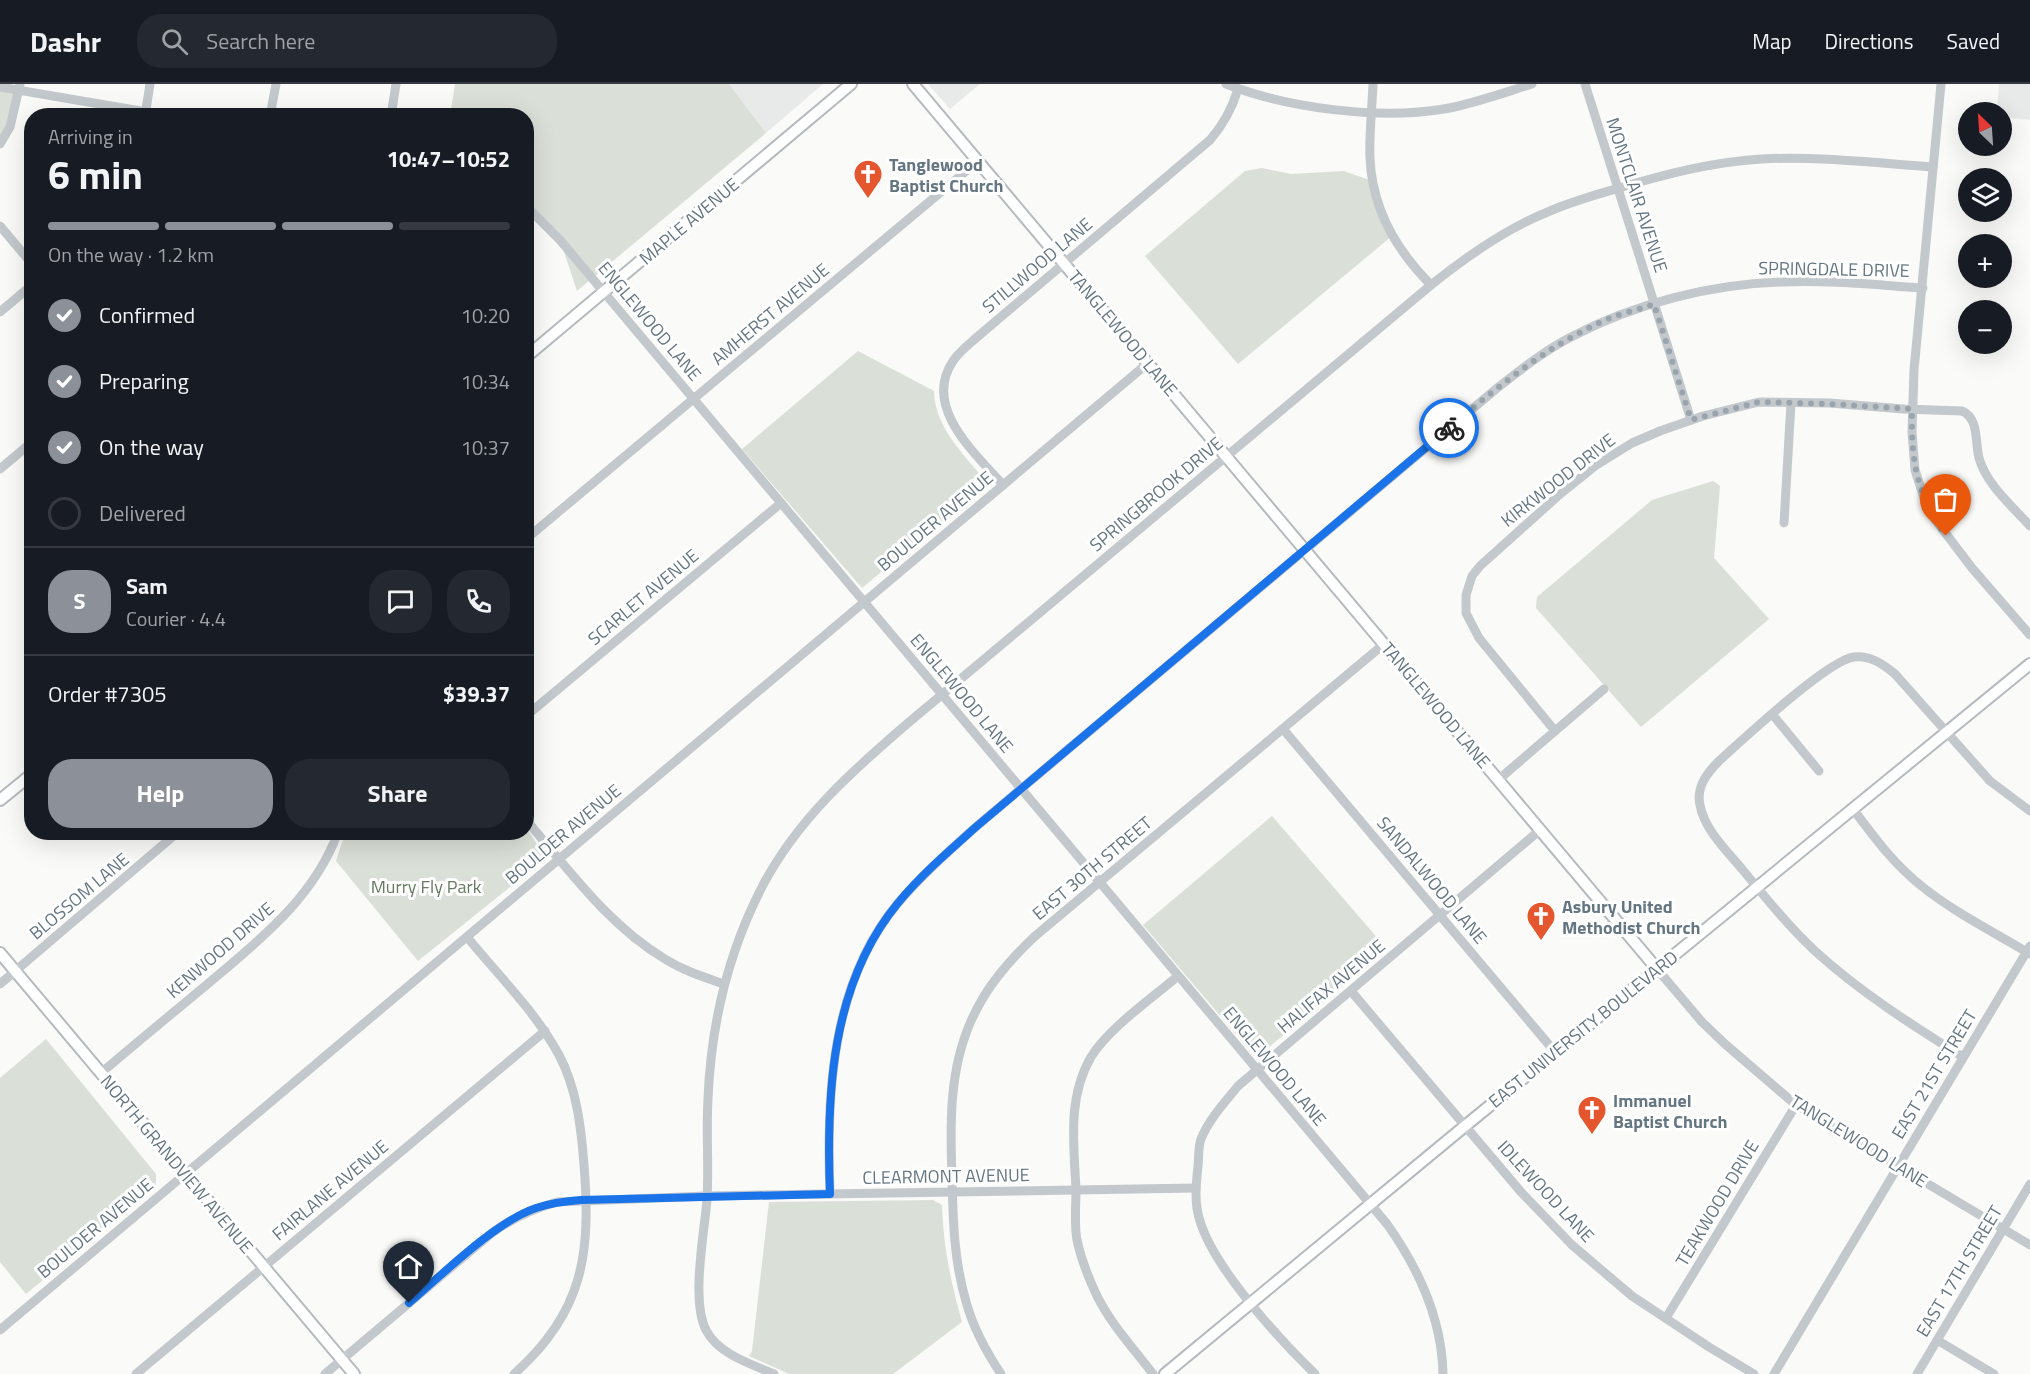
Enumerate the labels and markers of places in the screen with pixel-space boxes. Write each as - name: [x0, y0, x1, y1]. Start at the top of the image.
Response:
- place label: Tanglewood Baptist Church: [889, 151, 1004, 199]
- church icon: Tanglewood Baptist Church: [852, 158, 884, 200]
- pin: [1920, 474, 1971, 536]
- place label: Asbury United Methodist Church: [1562, 893, 1701, 941]
- church icon: Asbury United Methodist Church: [1525, 900, 1557, 942]
- place label: Immanuel Baptist Church: [1613, 1087, 1728, 1135]
- church icon: Immanuel Baptist Church: [1576, 1094, 1608, 1136]
- pin: [383, 1241, 434, 1303]

